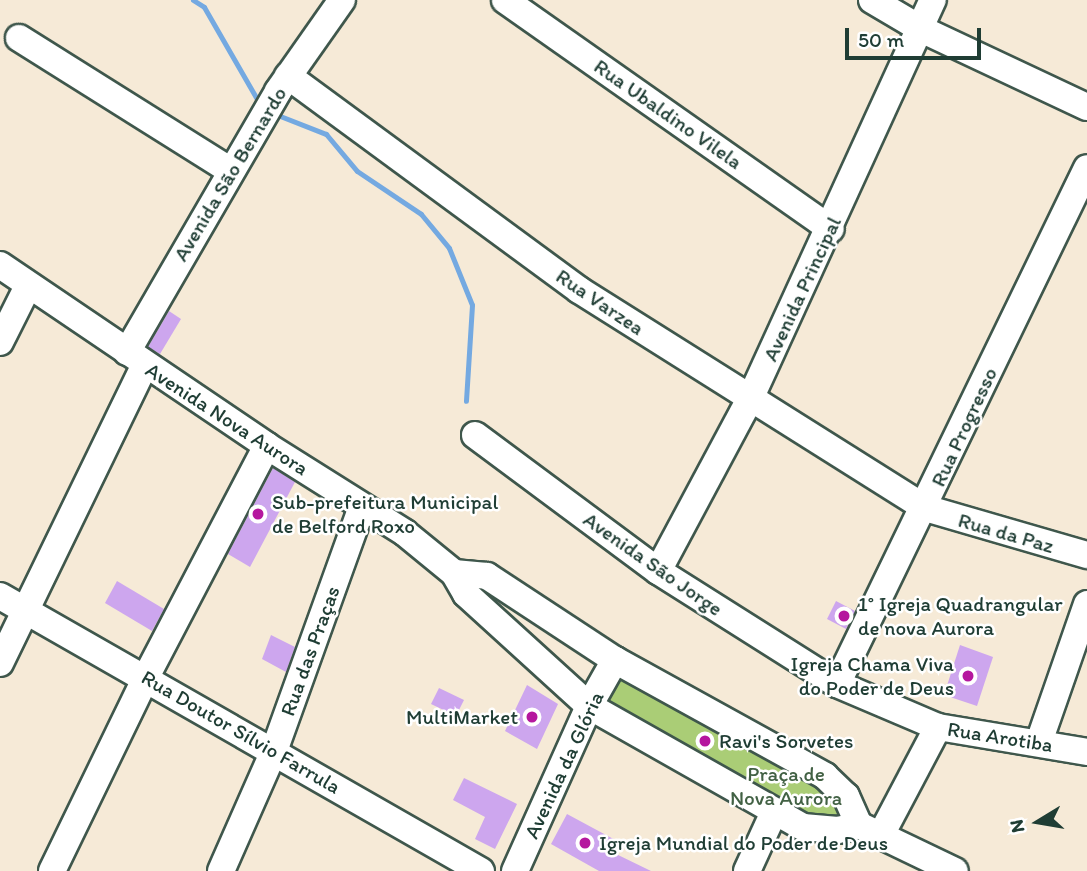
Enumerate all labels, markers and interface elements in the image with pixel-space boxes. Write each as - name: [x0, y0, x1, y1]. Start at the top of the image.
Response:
- scale bar: [849, 14, 986, 58]
- text: 50 m: [858, 27, 904, 52]
- street label: Rua Ubaldino Vilela: [589, 53, 747, 175]
- street label: Avenida São Bernardo: [168, 82, 292, 266]
- street label: Avenida Principal: [757, 213, 847, 365]
- street label: Rua Varzea: [551, 263, 649, 341]
- street label: Avenida Nova Aurora: [141, 357, 313, 481]
- street label: Rua Progresso: [925, 363, 1003, 491]
- place label: Sub-prefeitura Municipal de Belford Roxo: [272, 489, 498, 539]
- marker: Sub-prefeitura Municipal de Belford Roxo: [250, 506, 266, 522]
- street label: Avenida São Jorge: [578, 507, 728, 621]
- street label: Rua da Paz: [955, 507, 1057, 559]
- street label: Rua das Praças: [275, 582, 345, 720]
- place label: 1° Igreja Quadrangular de nova Aurora: [858, 591, 1062, 641]
- marker: 1° Igreja Quadrangular de nova Aurora: [836, 608, 852, 624]
- place label: Igreja Chama Viva do Poder de Deus: [792, 651, 954, 701]
- street label: Rua Doutor Sílvio Farrula: [137, 665, 345, 799]
- marker: Igreja Chama Viva do Poder de Deus: [960, 668, 976, 684]
- street label: Avenida da Glória: [519, 688, 609, 842]
- place label: MultiMarket: [406, 704, 518, 730]
- marker: MultiMarket: [524, 709, 540, 725]
- street label: Rua Arotiba: [945, 716, 1055, 758]
- place label: Ravi's Sorvetes: [719, 728, 854, 754]
- marker: Ravi's Sorvetes: [697, 733, 713, 749]
- park label: Praça de Nova Aurora: [730, 761, 842, 811]
- north arrow: [1003, 787, 1073, 857]
- text: N: [1004, 818, 1029, 835]
- place label: Igreja Mundial do Poder de Deus: [599, 830, 888, 856]
- marker: Igreja Mundial do Poder de Deus: [577, 835, 593, 851]

